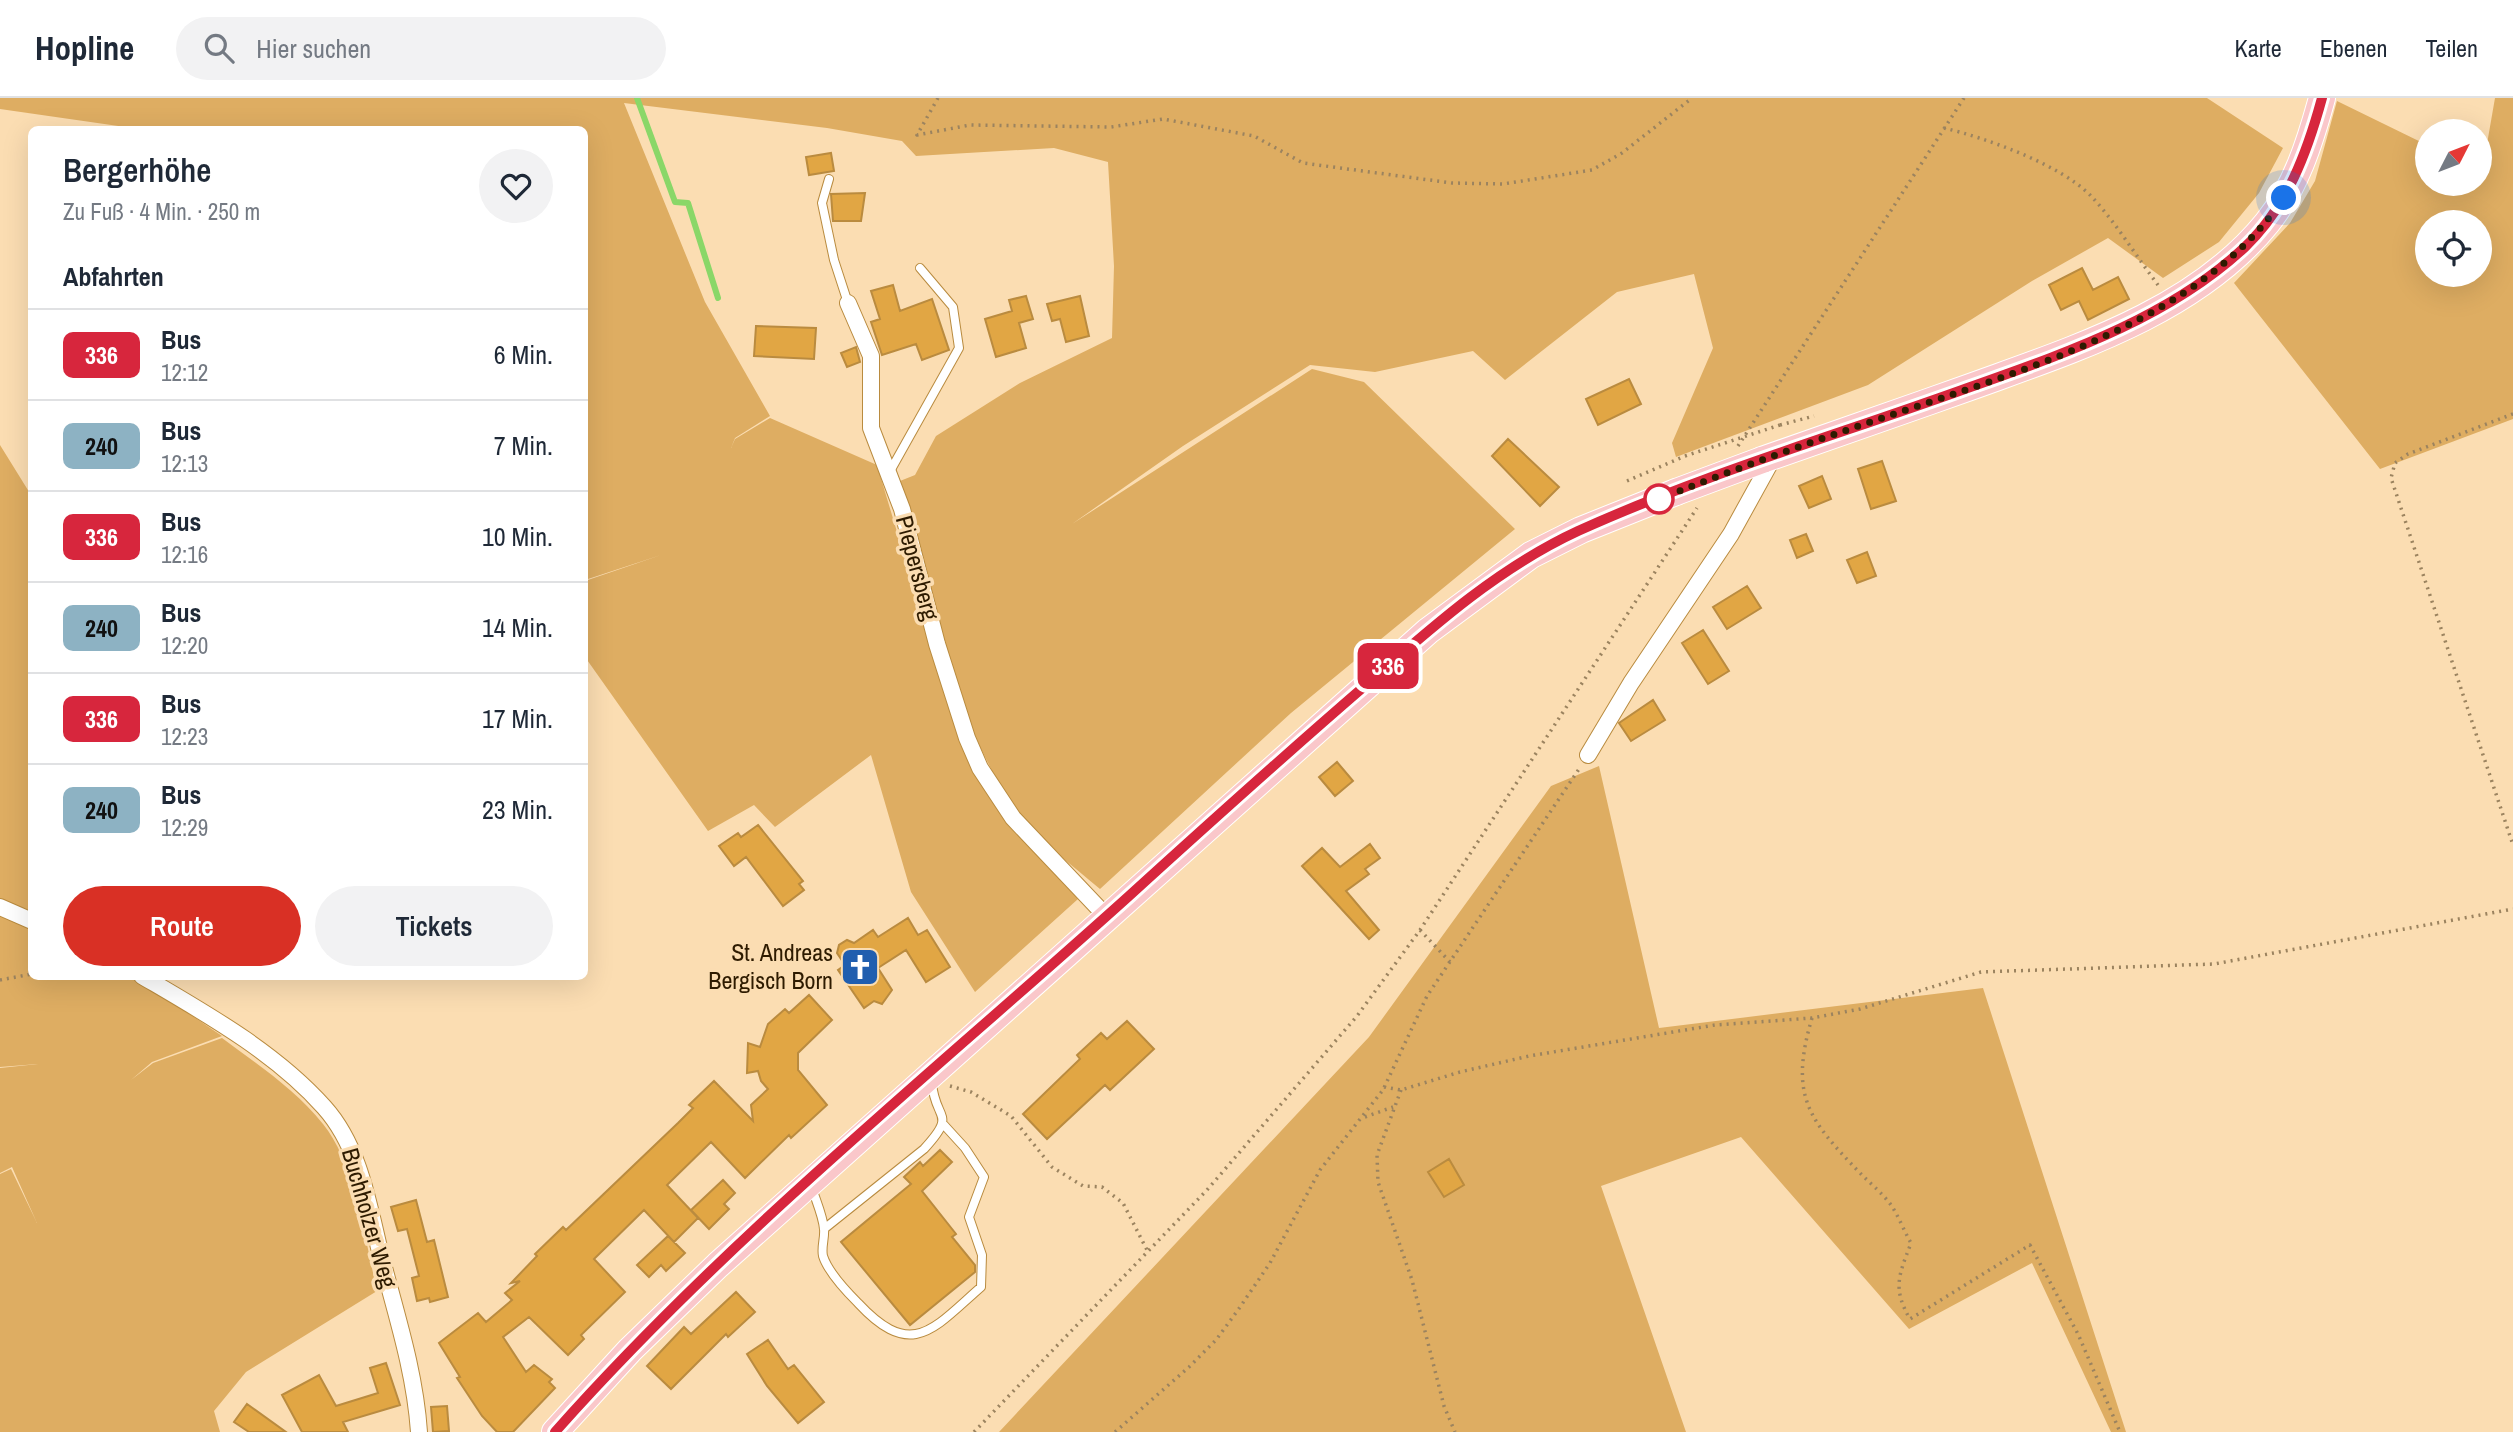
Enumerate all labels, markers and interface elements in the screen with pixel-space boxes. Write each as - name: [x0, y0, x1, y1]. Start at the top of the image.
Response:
- search box: [176, 17, 666, 80]
- text: Hopline: [35, 26, 134, 70]
- icon: search: [200, 29, 238, 67]
- text: Hier suchen: [256, 31, 371, 66]
- text: Karte: [2235, 32, 2282, 64]
- text: Ebenen: [2320, 32, 2387, 64]
- text: Teilen: [2425, 32, 2478, 64]
- north arrow: [2415, 119, 2492, 196]
- map controls: [2415, 119, 2492, 287]
- text: Bergerhöhe: [63, 148, 211, 192]
- button: heart: [479, 149, 553, 223]
- your location: [2266, 180, 2301, 215]
- text: Zu Fuß · 4 Min. · 250 m: [63, 196, 260, 227]
- button: locate: [2415, 210, 2492, 287]
- text: Abfahrten: [63, 259, 164, 294]
- text: Bus: [161, 322, 201, 357]
- text: 6 Min.: [494, 337, 553, 372]
- text: 336: [85, 339, 118, 371]
- text: 12:12: [161, 357, 208, 388]
- text: Bus: [161, 413, 201, 448]
- text: 7 Min.: [494, 428, 553, 463]
- text: 240: [85, 430, 118, 462]
- text: 12:13: [161, 448, 208, 479]
- unlabelled marker: [1644, 484, 1674, 514]
- text: Bus: [161, 504, 201, 539]
- street label: Piepersberg: [889, 512, 947, 624]
- text: 10 Min.: [482, 519, 553, 554]
- text: 336: [85, 521, 118, 553]
- text: 12:16: [161, 539, 208, 570]
- text: Bus: [161, 595, 201, 630]
- text: 14 Min.: [482, 610, 553, 645]
- text: 240: [85, 612, 118, 644]
- text: 12:20: [161, 630, 208, 661]
- line badge: 336: [1348, 643, 1428, 689]
- text: 336: [1372, 650, 1404, 682]
- text: Bus: [161, 686, 201, 721]
- text: 17 Min.: [482, 701, 553, 736]
- text: 336: [85, 703, 118, 735]
- text: 12:23: [161, 721, 208, 752]
- text: Bus: [161, 777, 201, 812]
- text: 23 Min.: [482, 792, 553, 827]
- text: 240: [85, 794, 118, 826]
- text: 12:29: [161, 812, 208, 843]
- button: Route: [63, 886, 301, 966]
- button: Tickets: [315, 886, 553, 966]
- place label: St. Andreas Bergisch Born: [708, 936, 833, 996]
- church icon: St. Andreas Bergisch Born: [839, 946, 881, 988]
- street label: Buchholzer Weg: [335, 1144, 405, 1291]

